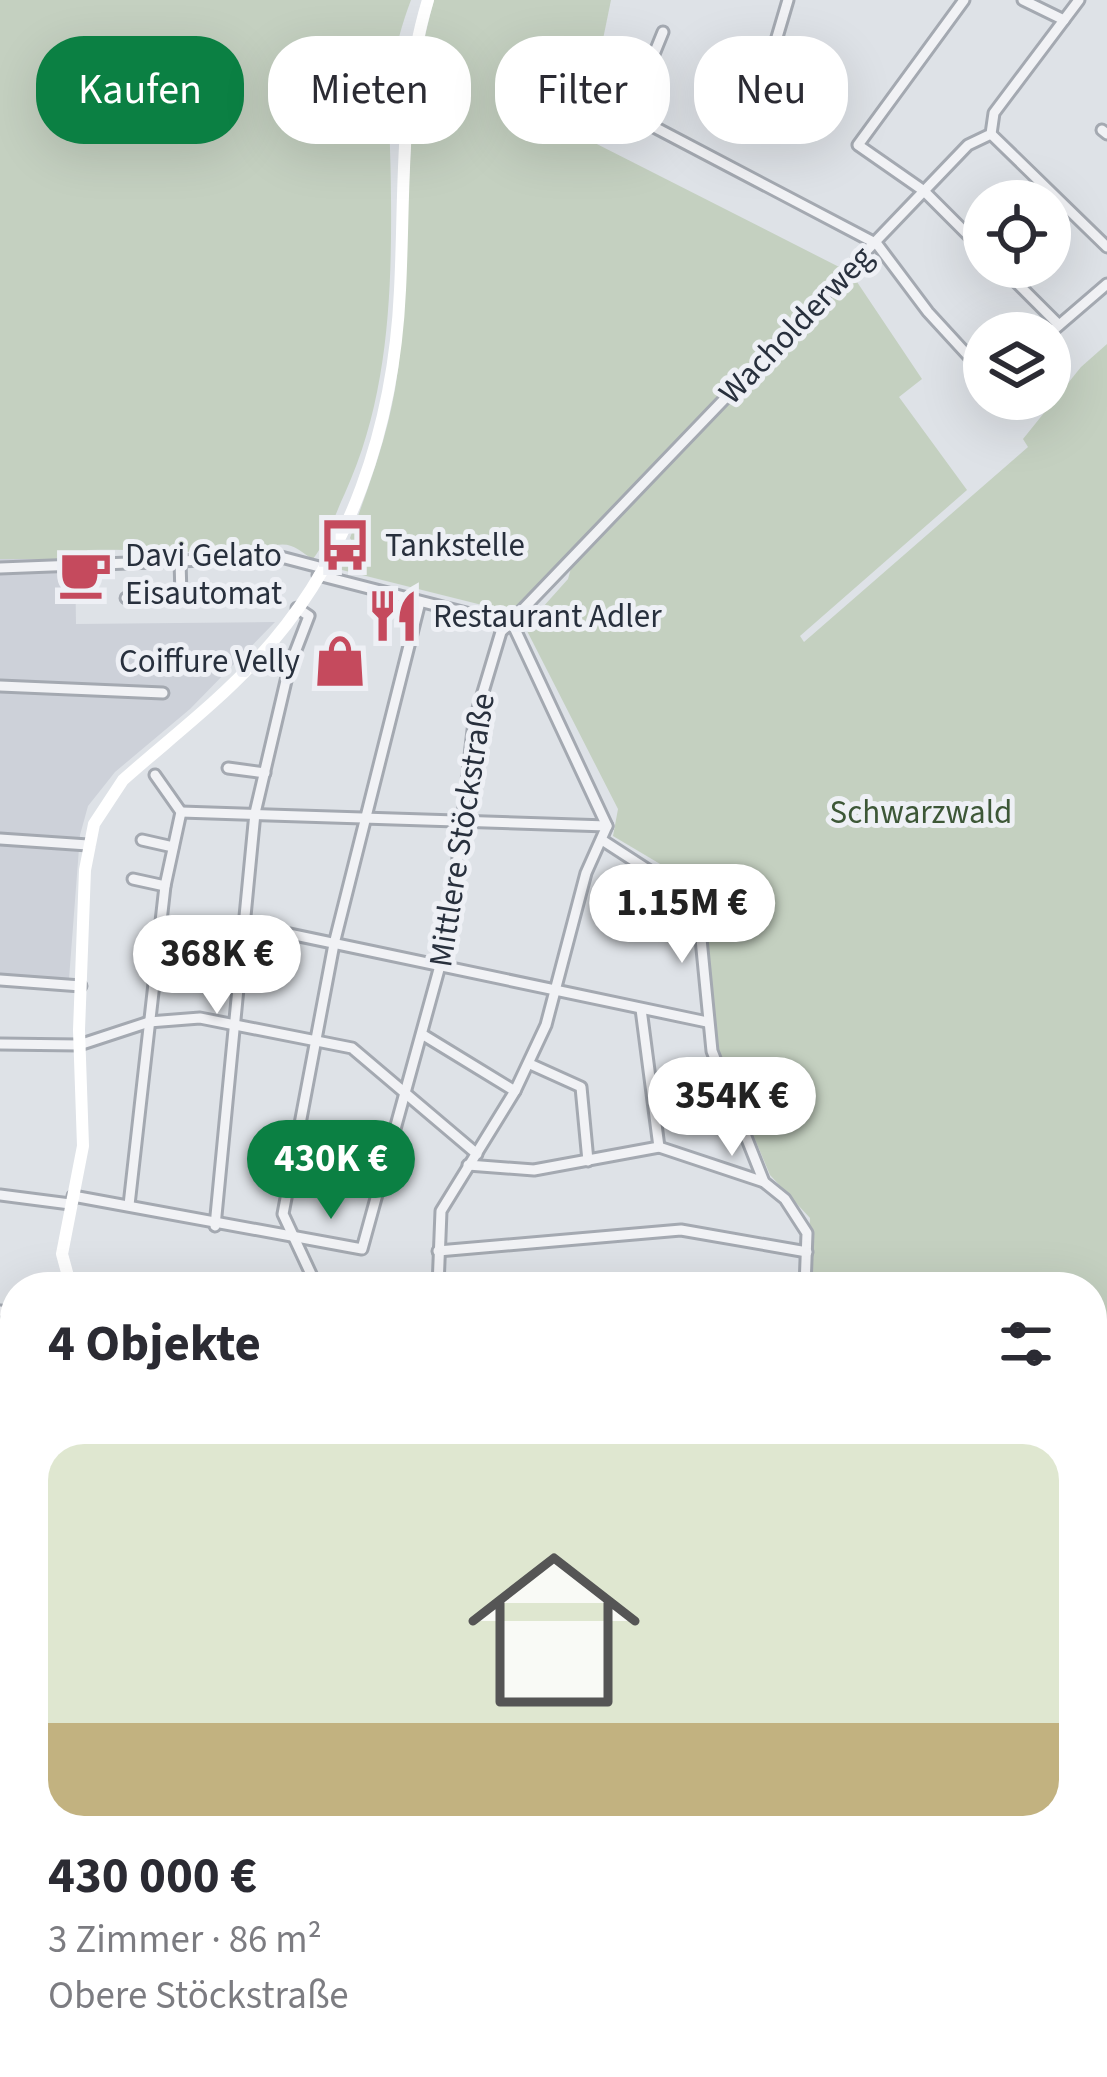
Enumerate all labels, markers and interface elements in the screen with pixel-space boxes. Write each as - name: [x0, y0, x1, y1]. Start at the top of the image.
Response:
- chip: Kaufen: [36, 36, 244, 144]
- chip: Mieten: [268, 36, 471, 144]
- chip: Filter: [495, 36, 670, 144]
- chip: Neu: [694, 36, 848, 144]
- map controls: [963, 180, 1071, 420]
- button: locate: [963, 180, 1071, 288]
- street label: Wacholderweg: [708, 235, 884, 415]
- button: layers: [963, 312, 1071, 420]
- bus stop icon: Tankstelle: [316, 516, 374, 574]
- place label: Tankstelle: [385, 522, 525, 569]
- place label: Davi Gelato Eisautomat: [125, 532, 282, 617]
- cafe icon: Davi Gelato Eisautomat: [56, 545, 114, 603]
- restaurant icon: Restaurant Adler: [364, 587, 422, 645]
- place label: Restaurant Adler: [433, 593, 662, 640]
- shop icon: Coiffure Velly: [311, 632, 369, 690]
- place label: Coiffure Velly: [119, 638, 301, 685]
- street label: Mittlere Stöckstraße: [417, 690, 507, 970]
- park label: Schwarzwald: [830, 789, 1012, 836]
- pin: 1.15M €: [571, 864, 793, 966]
- text: 1.15M €: [616, 875, 748, 931]
- pin: 368K €: [119, 915, 315, 1017]
- text: 368K €: [160, 926, 274, 982]
- pin: 354K €: [634, 1057, 830, 1159]
- text: 354K €: [675, 1068, 789, 1124]
- pin: 430K €: [233, 1120, 429, 1222]
- text: 430K €: [274, 1131, 388, 1187]
- text: 4 Objekte: [48, 1308, 261, 1380]
- icon: filters: [993, 1311, 1059, 1377]
- icon: home: [446, 1522, 662, 1738]
- text: 430 000 €: [48, 1840, 257, 1912]
- text: 3 Zimmer · 86 m²: [48, 1912, 322, 1968]
- text: Obere Stöckstraße: [48, 1968, 349, 2024]

